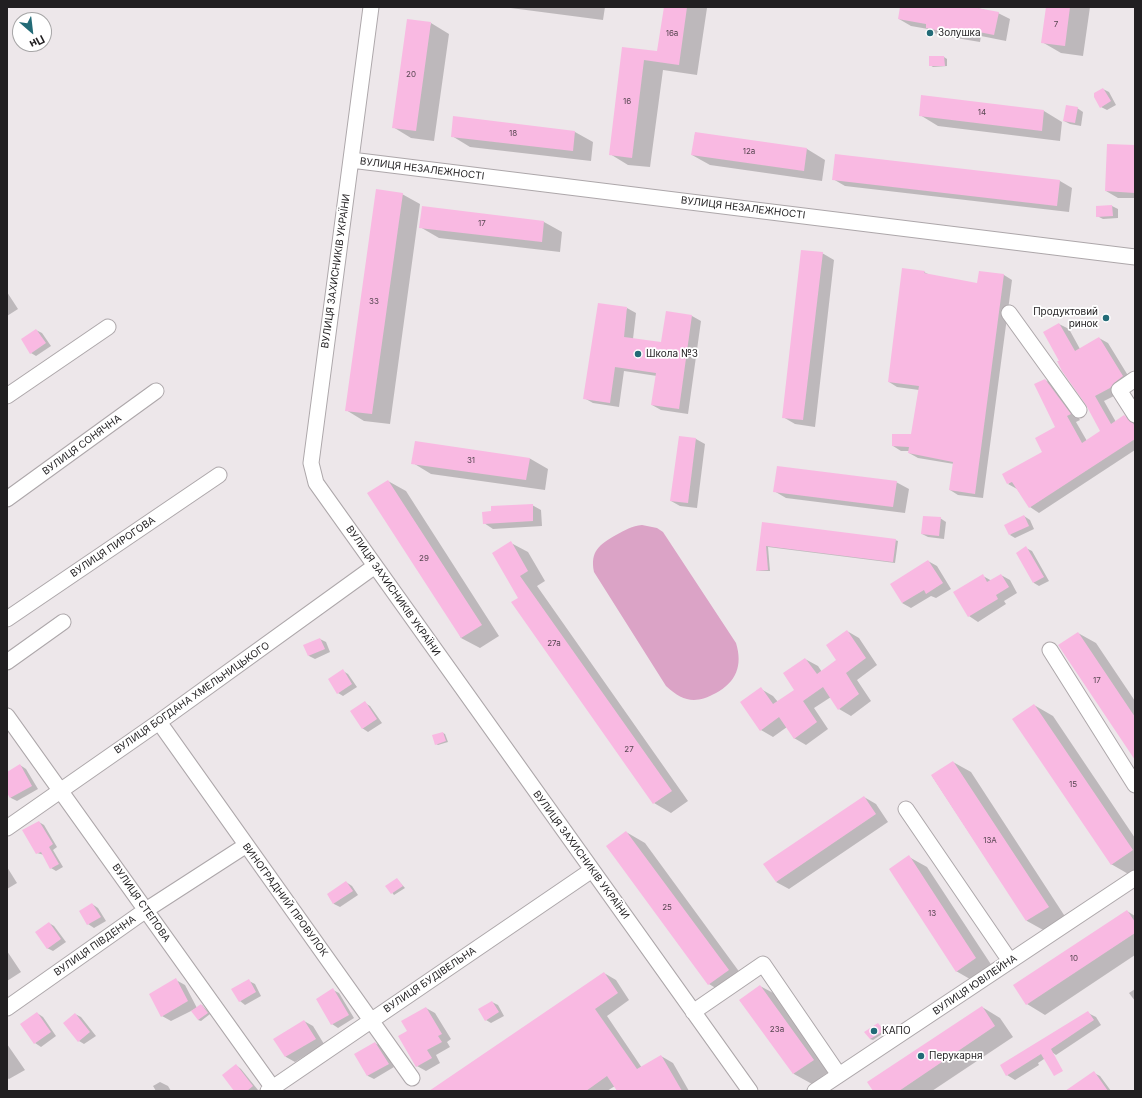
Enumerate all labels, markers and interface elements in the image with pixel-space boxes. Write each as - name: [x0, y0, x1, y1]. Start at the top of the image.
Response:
- north arrow: [12, 12, 52, 52]
- house number: 7: [1054, 20, 1058, 30]
- place label: Золушка: [938, 27, 981, 39]
- marker: Золушка: [925, 28, 935, 38]
- house number: 16а: [666, 29, 678, 39]
- text: Пн: [27, 32, 47, 51]
- house number: 20: [406, 70, 416, 80]
- house number: 16: [623, 97, 631, 107]
- house number: 14: [978, 108, 986, 118]
- house number: 18: [509, 129, 517, 139]
- house number: 12а: [743, 147, 755, 157]
- street label: ВУЛИЦЯ НЕЗАЛЕЖНОСТІ: [359, 155, 485, 183]
- street label: ВУЛИЦЯ ЗАХИСНИКІВ УКРАЇНИ: [319, 193, 353, 349]
- street label: ВУЛИЦЯ НЕЗАЛЕЖНОСТІ: [680, 194, 806, 222]
- house number: 17: [478, 219, 486, 229]
- house number: 33: [369, 297, 379, 307]
- place label: Продуктовий ринок: [1033, 306, 1098, 330]
- marker: Продуктовий ринок: [1101, 313, 1111, 323]
- place label: Школа №3: [646, 348, 698, 360]
- marker: Школа №3: [633, 349, 643, 359]
- street label: ВУЛИЦЯ СОНЯЧНА: [40, 412, 124, 478]
- house number: 31: [467, 456, 475, 466]
- street label: ВУЛИЦЯ ПИРОГОВА: [68, 514, 158, 580]
- street label: ВУЛИЦЯ ЗАХИСНИКІВ УКРАЇНИ: [343, 524, 443, 658]
- house number: 29: [419, 554, 429, 564]
- house number: 27а: [547, 639, 561, 649]
- street label: ВУЛИЦЯ БОГДАНА ХМЕЛЬНИЦЬКОГО: [112, 640, 272, 756]
- house number: 17: [1093, 676, 1101, 686]
- house number: 27: [624, 745, 634, 755]
- house number: 15: [1069, 780, 1077, 790]
- street label: ВУЛИЦЯ ЗАХИСНИКІВ УКРАЇНИ: [530, 788, 632, 922]
- house number: 13А: [983, 836, 997, 846]
- street label: ВИНОГРАДНИЙ ПРОВУЛОК: [240, 841, 330, 959]
- street label: ВУЛИЦЯ СТЕПОВА: [110, 862, 172, 944]
- house number: 25: [662, 903, 672, 913]
- house number: 13: [928, 909, 936, 919]
- street label: ВУЛИЦЯ ПІВДЕННА: [52, 913, 138, 979]
- street label: ВУЛИЦЯ БУДІВЕЛЬНА: [382, 945, 478, 1015]
- street label: ВУЛИЦЯ ЮВІЛЕЙНА: [931, 952, 1019, 1018]
- house number: 10: [1070, 954, 1078, 964]
- house number: 23а: [770, 1025, 784, 1035]
- place label: КАПО: [882, 1025, 911, 1037]
- marker: КАПО: [869, 1026, 879, 1036]
- place label: Перукарня: [929, 1050, 982, 1062]
- marker: Перукарня: [916, 1051, 926, 1061]

